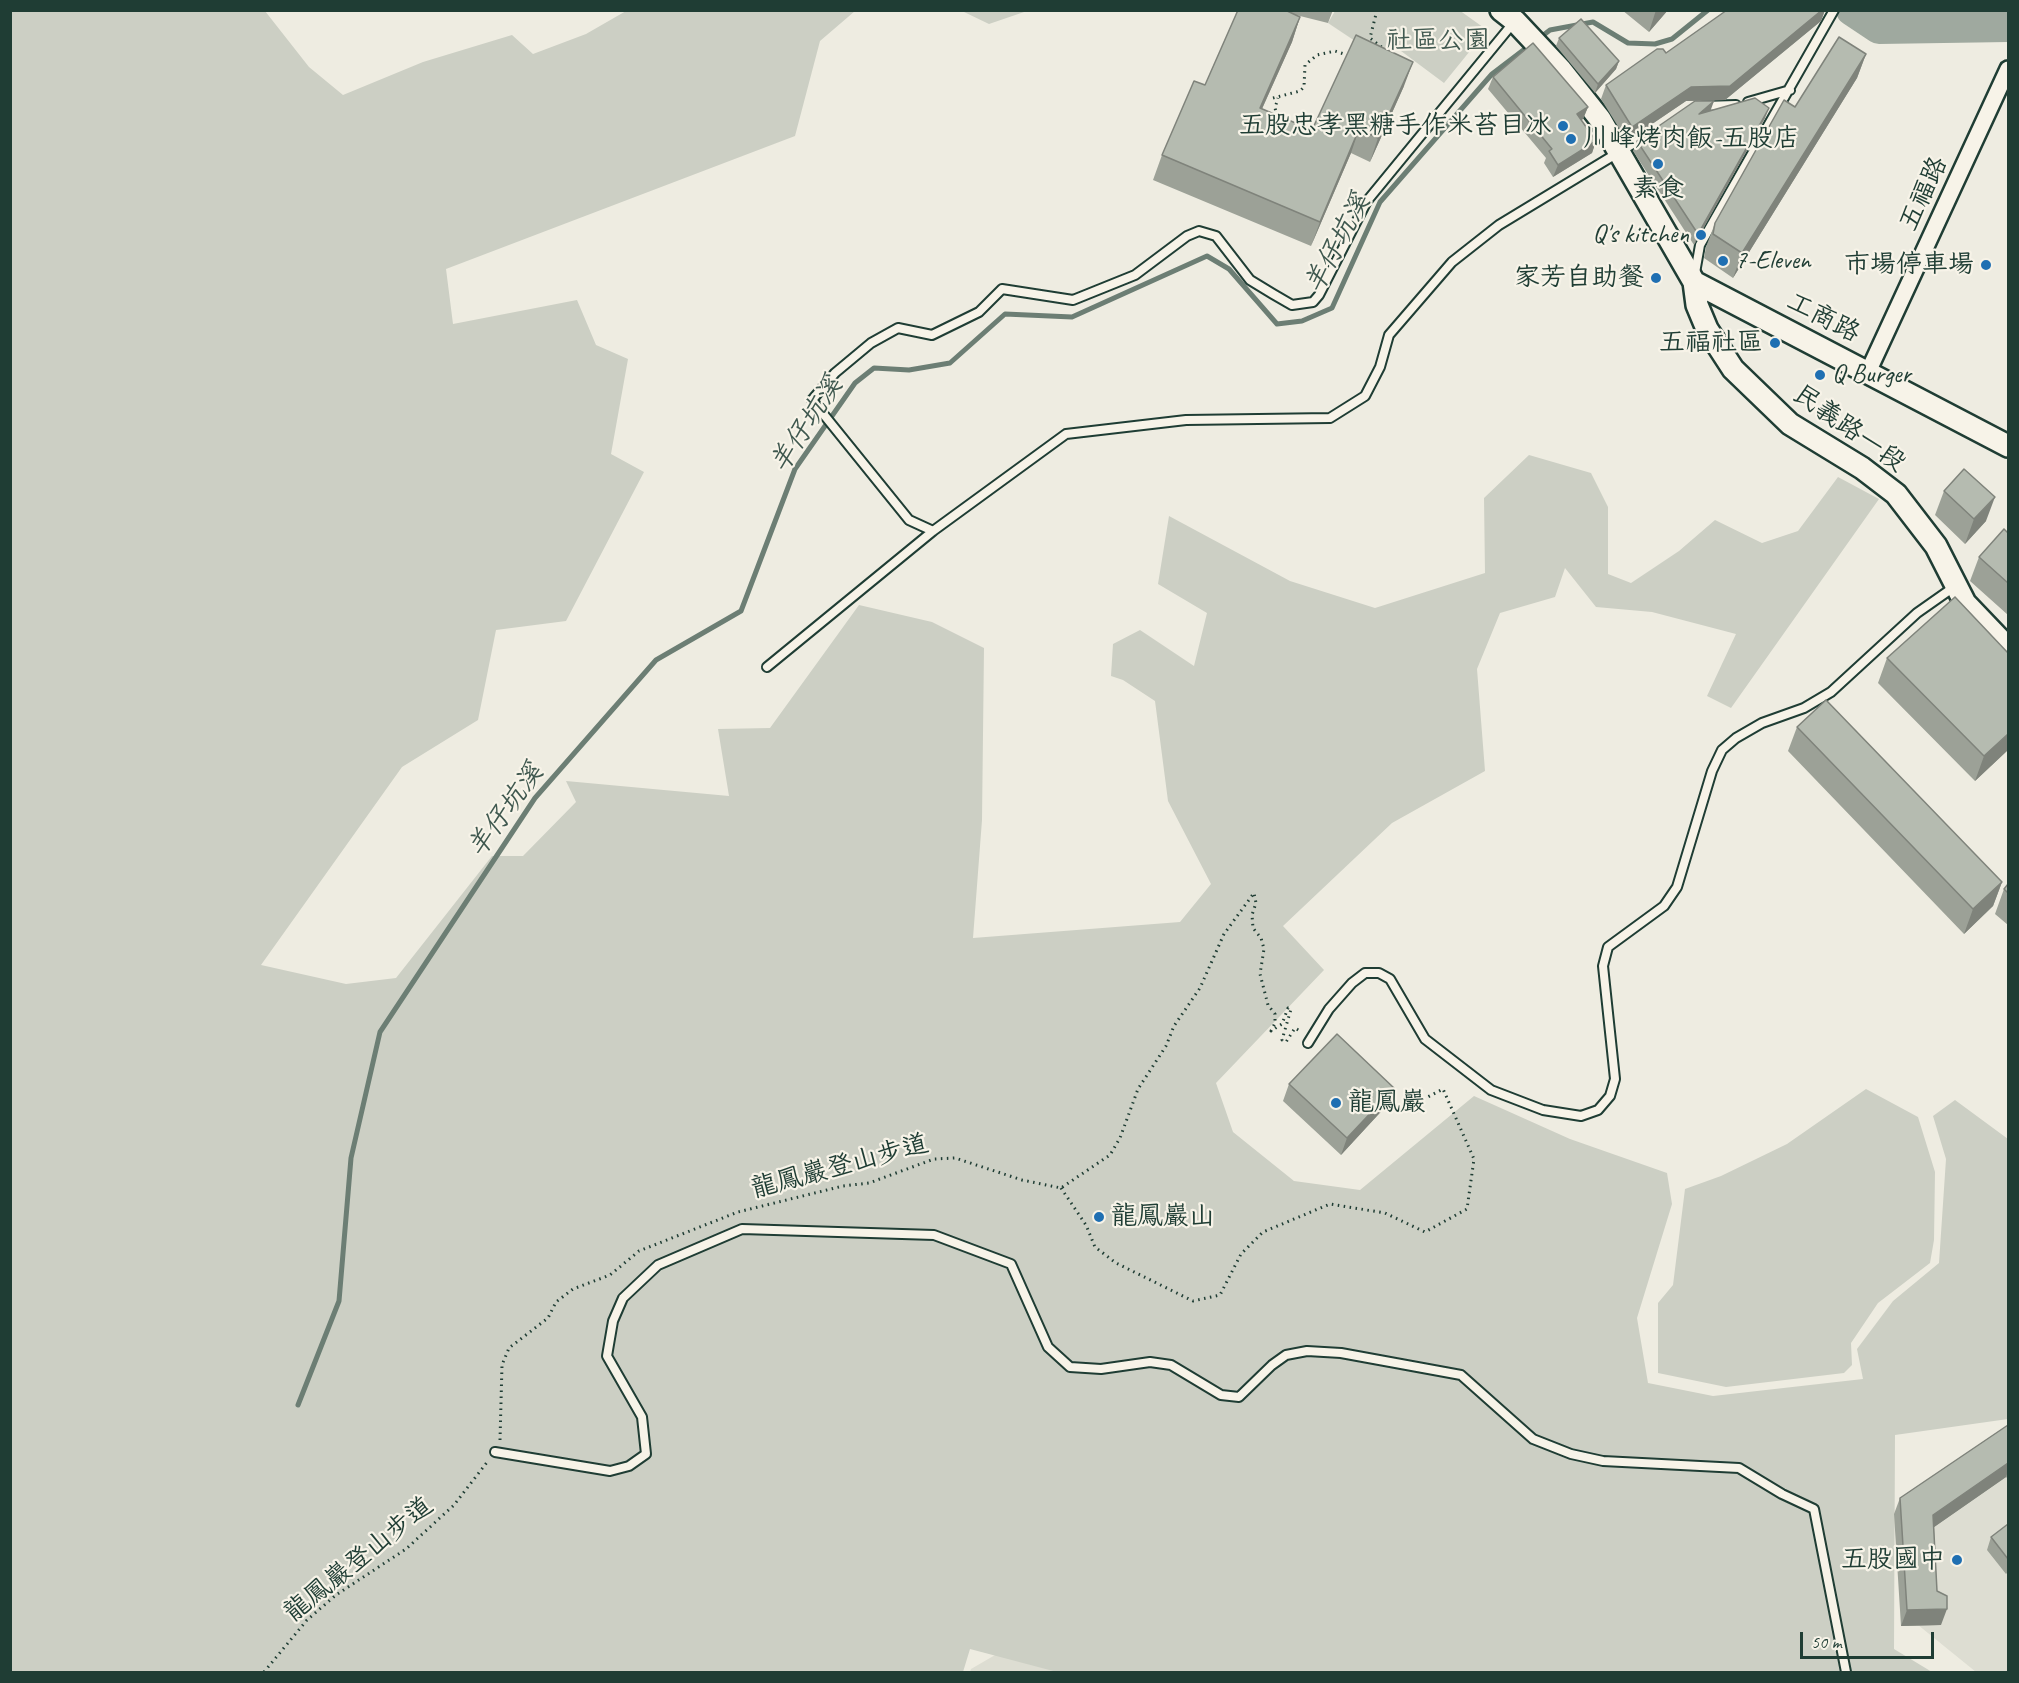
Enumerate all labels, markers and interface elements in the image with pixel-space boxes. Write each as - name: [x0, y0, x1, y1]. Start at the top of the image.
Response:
- park label: 社區公園: [1386, 25, 1490, 57]
- place label: 五股忠孝黑糖手作米苔目冰: [1239, 110, 1551, 142]
- marker: 五股忠孝黑糖手作米苔目冰: [1556, 119, 1570, 133]
- place label: 川峰烤肉飯-五股店: [1583, 123, 1799, 155]
- marker: 川峰烤肉飯-五股店: [1564, 132, 1578, 146]
- street label: 五福路: [1893, 152, 1955, 236]
- marker: 素食: [1651, 157, 1665, 171]
- place label: 素食: [1632, 173, 1684, 205]
- water label: 羊仔坑溪: [1298, 189, 1378, 299]
- place label: Q's kitchen: [1593, 219, 1689, 251]
- marker: Q's kitchen: [1694, 228, 1708, 242]
- place label: 7-Eleven: [1735, 245, 1811, 277]
- place label: 市場停車場: [1844, 249, 1974, 281]
- marker: 7-Eleven: [1716, 254, 1730, 268]
- marker: 市場停車場: [1979, 258, 1993, 272]
- place label: 家芳自助餐: [1514, 262, 1644, 294]
- marker: 家芳自助餐: [1649, 271, 1663, 285]
- street label: 工商路: [1781, 286, 1865, 350]
- place label: 五福社區: [1659, 327, 1763, 359]
- marker: 五福社區: [1768, 336, 1782, 350]
- place label: Q Burger: [1832, 359, 1911, 391]
- marker: Q Burger: [1813, 368, 1827, 382]
- water label: 羊仔坑溪: [764, 371, 850, 479]
- street label: 民義路一段: [1787, 379, 1911, 479]
- water label: 羊仔坑溪: [461, 758, 551, 864]
- place label: 龍鳳巖: [1348, 1087, 1426, 1119]
- marker: 龍鳳巖: [1329, 1096, 1343, 1110]
- street label: 龍鳳巖登山步道: [748, 1128, 932, 1206]
- place label: 龍鳳巖山: [1111, 1201, 1215, 1233]
- marker: 龍鳳巖山: [1092, 1210, 1106, 1224]
- street label: 龍鳳巖登山步道: [278, 1491, 440, 1629]
- place label: 五股國中: [1841, 1544, 1945, 1576]
- marker: 五股國中: [1950, 1553, 1964, 1567]
- scale bar: [1803, 1620, 1936, 1658]
- text: 50 m: [1811, 1631, 1842, 1653]

